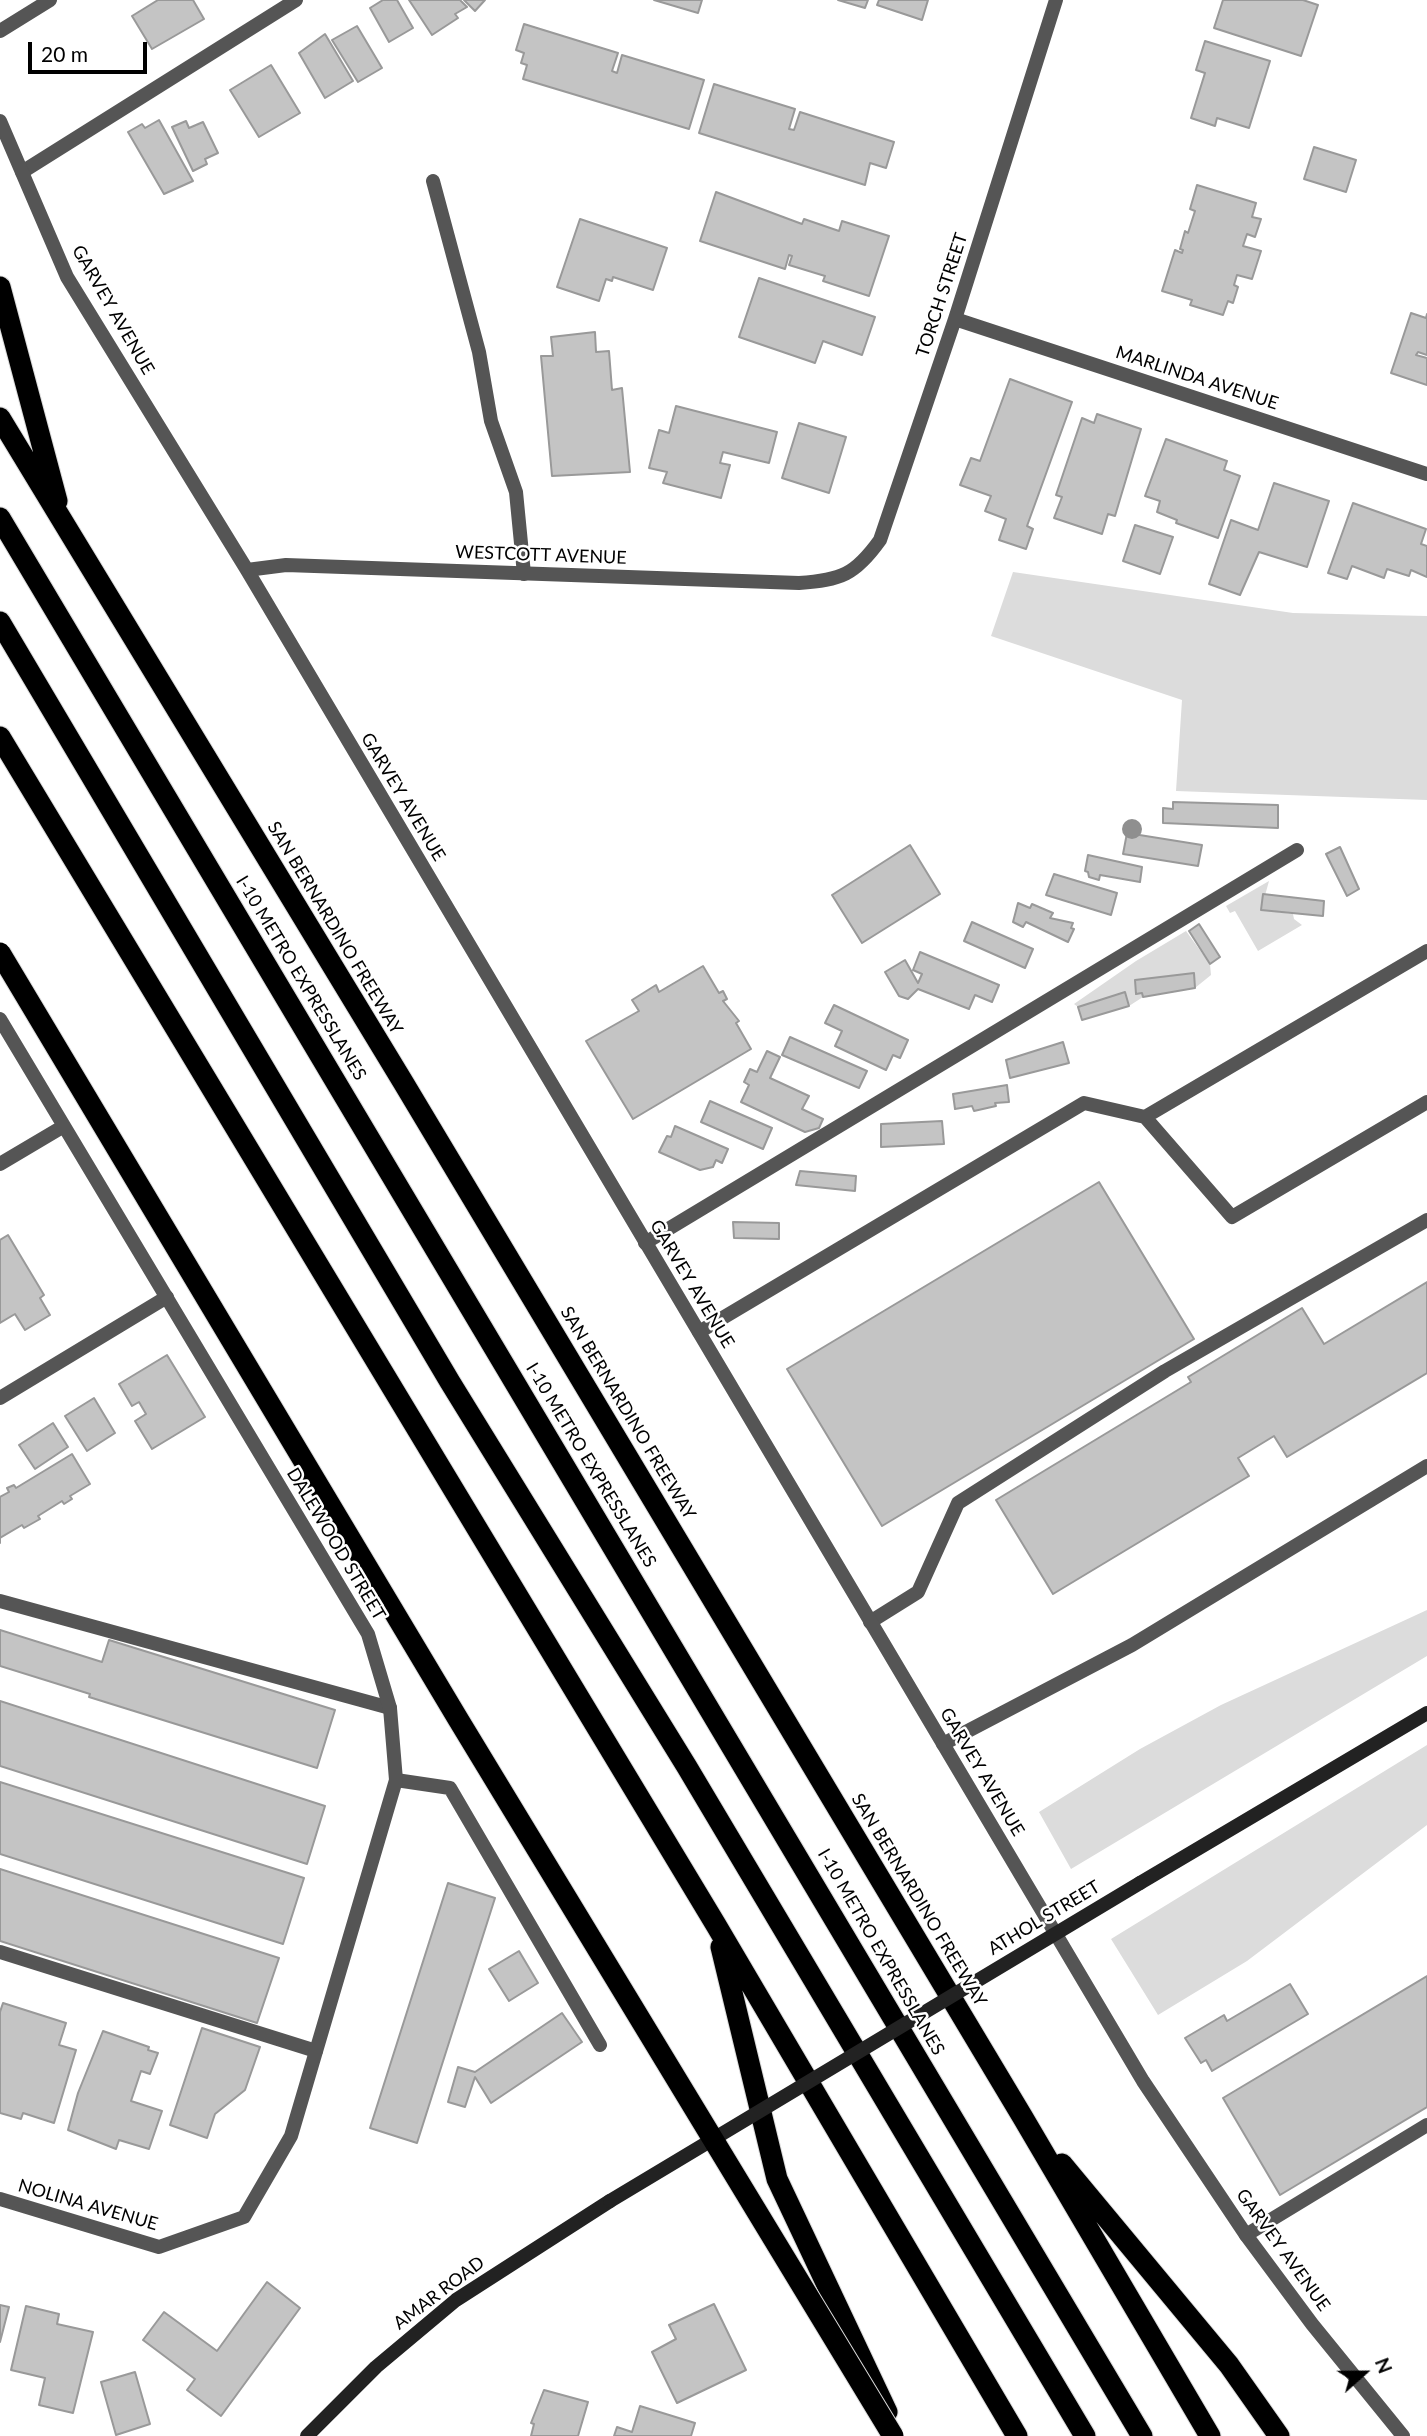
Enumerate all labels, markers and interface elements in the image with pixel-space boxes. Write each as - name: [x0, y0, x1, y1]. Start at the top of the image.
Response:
- scale bar: [32, 28, 150, 72]
- text: 20 m: [41, 41, 88, 66]
- street label: TORCH STREET: [912, 230, 972, 360]
- street label: GARVEY AVENUE: [67, 241, 159, 379]
- street label: MARLINDA AVENUE: [1113, 342, 1281, 414]
- street label: WESTCOTT AVENUE: [455, 541, 627, 569]
- street label: GARVEY AVENUE: [356, 729, 450, 865]
- street label: SAN BERNARDINO FREEWAY: [263, 818, 407, 1038]
- street label: I-10 METRO EXPRESSLANES: [231, 872, 371, 1084]
- street label: GARVEY AVENUE: [645, 1216, 739, 1352]
- street label: SAN BERNARDINO FREEWAY: [556, 1303, 700, 1523]
- street label: I-10 METRO EXPRESSLANES: [521, 1359, 661, 1571]
- street label: DALEWOOD STREET: [282, 1464, 390, 1624]
- street label: GARVEY AVENUE: [935, 1704, 1029, 1840]
- street label: SAN BERNARDINO FREEWAY: [847, 1790, 991, 2010]
- street label: I-10 METRO EXPRESSLANES: [813, 1845, 949, 2059]
- street label: ATHOL STREET: [984, 1876, 1104, 1960]
- street label: NOLINA AVENUE: [16, 2175, 160, 2235]
- street label: GARVEY AVENUE: [1231, 2185, 1335, 2315]
- street label: AMAR ROAD: [389, 2252, 489, 2334]
- north arrow: [1329, 2338, 1399, 2408]
- text: N: [1371, 2354, 1397, 2376]

